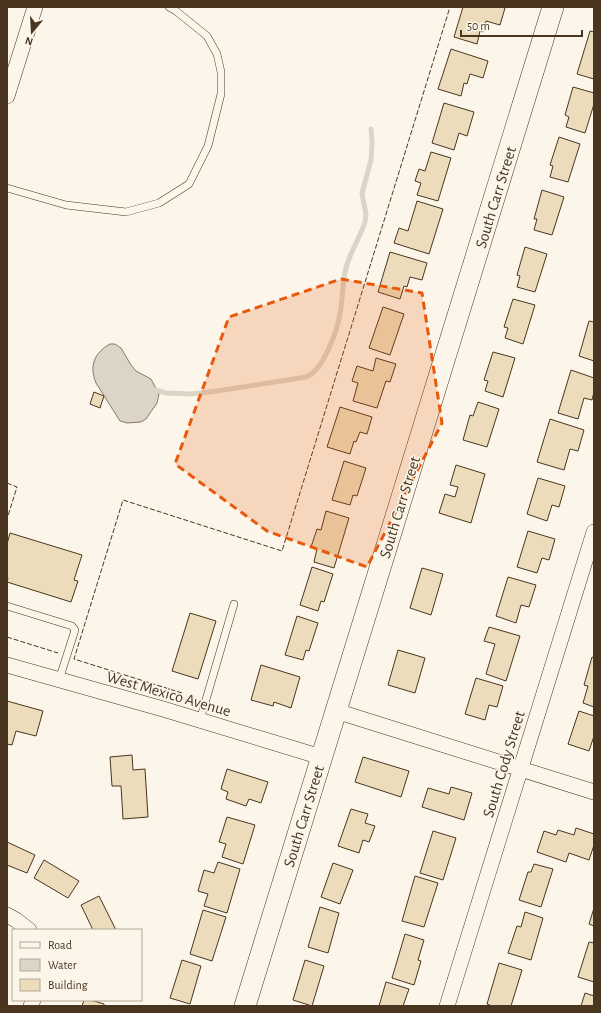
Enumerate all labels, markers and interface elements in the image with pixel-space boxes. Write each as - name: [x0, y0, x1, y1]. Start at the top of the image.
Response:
- north arrow: [12, 12, 52, 52]
- scale bar: [461, 12, 582, 38]
- text: 50 m: [467, 20, 490, 32]
- text: N: [24, 35, 34, 47]
- street label: South Carr Street: [473, 145, 519, 250]
- street label: South Carr Street: [377, 455, 423, 560]
- street label: West Mexico Avenue: [105, 669, 233, 719]
- street label: South Cody Street: [480, 709, 529, 820]
- street label: South Carr Street: [281, 764, 327, 869]
- legend: [12, 929, 142, 1001]
- text: Road: [48, 939, 72, 951]
- text: Water: [48, 959, 77, 971]
- text: Building: [48, 979, 88, 991]

